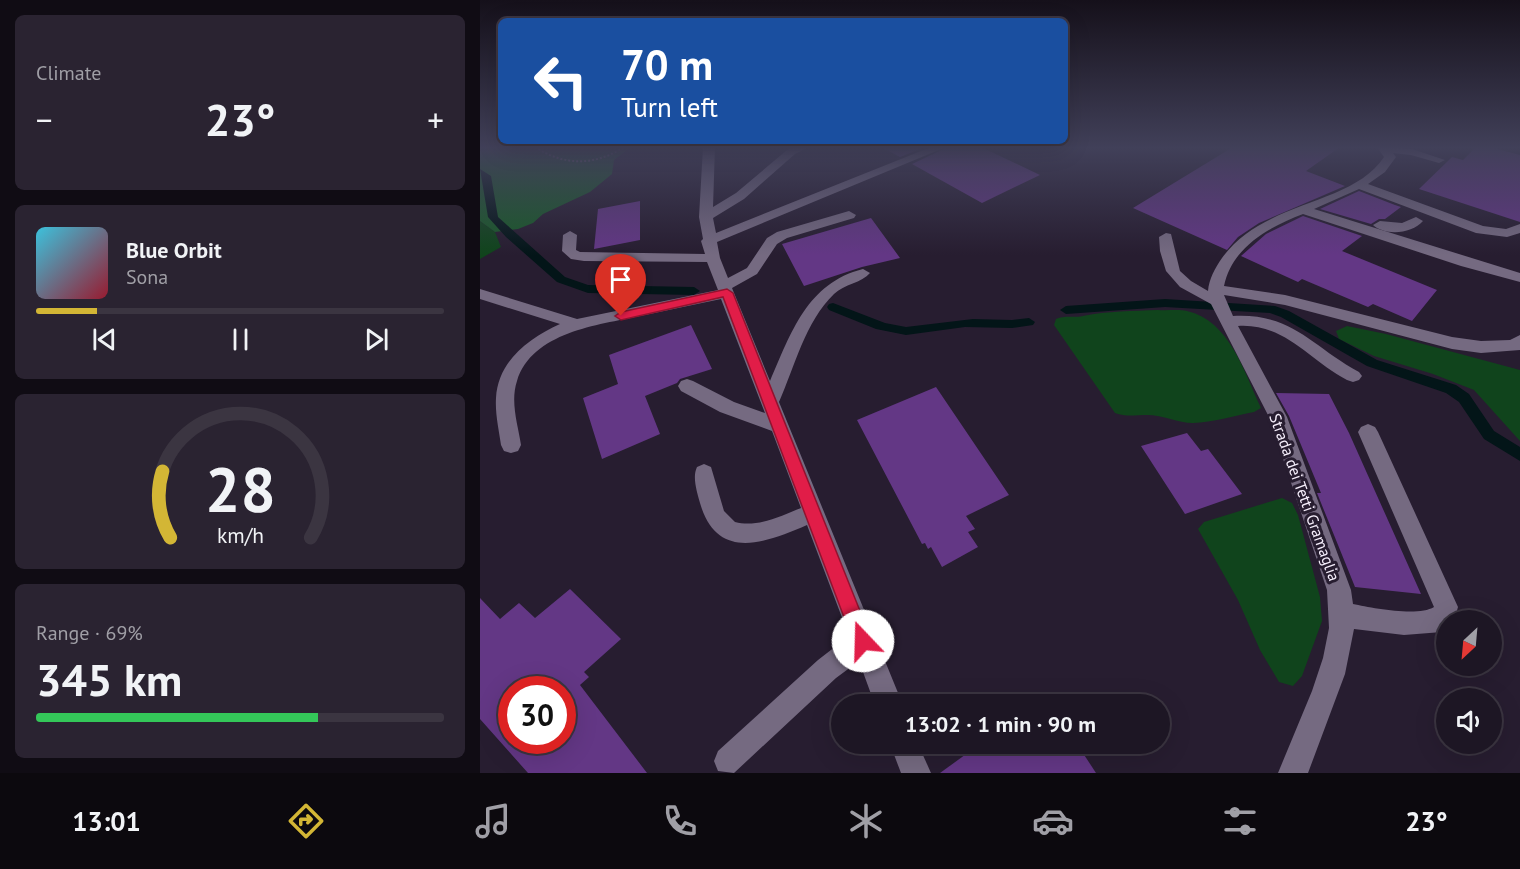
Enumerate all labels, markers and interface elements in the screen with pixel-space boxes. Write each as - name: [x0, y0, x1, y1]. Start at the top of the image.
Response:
- text: 70 m: [621, 37, 713, 92]
- icon: left: [522, 42, 600, 120]
- text: Climate: [36, 60, 102, 86]
- text: 23°: [205, 90, 275, 148]
- text: Turn left: [621, 90, 718, 124]
- text: −: [36, 98, 53, 141]
- text: +: [427, 98, 444, 141]
- text: Blue Orbit: [126, 236, 222, 264]
- pin: [595, 254, 646, 316]
- icon: arrive: [604, 263, 637, 296]
- text: Sona: [126, 264, 168, 290]
- icon: previous: [88, 323, 121, 356]
- icon: pause: [224, 323, 257, 356]
- icon: next: [360, 323, 393, 356]
- street label: Strada dei Tetti Gramaglia: [1265, 410, 1345, 584]
- text: 28: [205, 448, 275, 529]
- text: km/h: [216, 522, 263, 550]
- position arrow: [831, 609, 895, 673]
- north arrow: [1436, 610, 1502, 676]
- map controls: [1436, 610, 1502, 754]
- text: Range · 69%: [36, 620, 143, 646]
- text: 345 km: [36, 650, 182, 708]
- speed limit sign: 30: [498, 676, 576, 754]
- button: sound: [1436, 688, 1502, 754]
- text: 13:02 · 1 min · 90 m: [905, 710, 1096, 738]
- icon: directions: [285, 800, 327, 842]
- icon: music: [472, 800, 514, 842]
- icon: phone: [659, 800, 701, 842]
- icon: climate: [845, 800, 887, 842]
- icon: car: [1032, 800, 1074, 842]
- icon: filters: [1219, 800, 1261, 842]
- text: 13:01: [72, 804, 141, 838]
- text: 23°: [1405, 804, 1448, 838]

